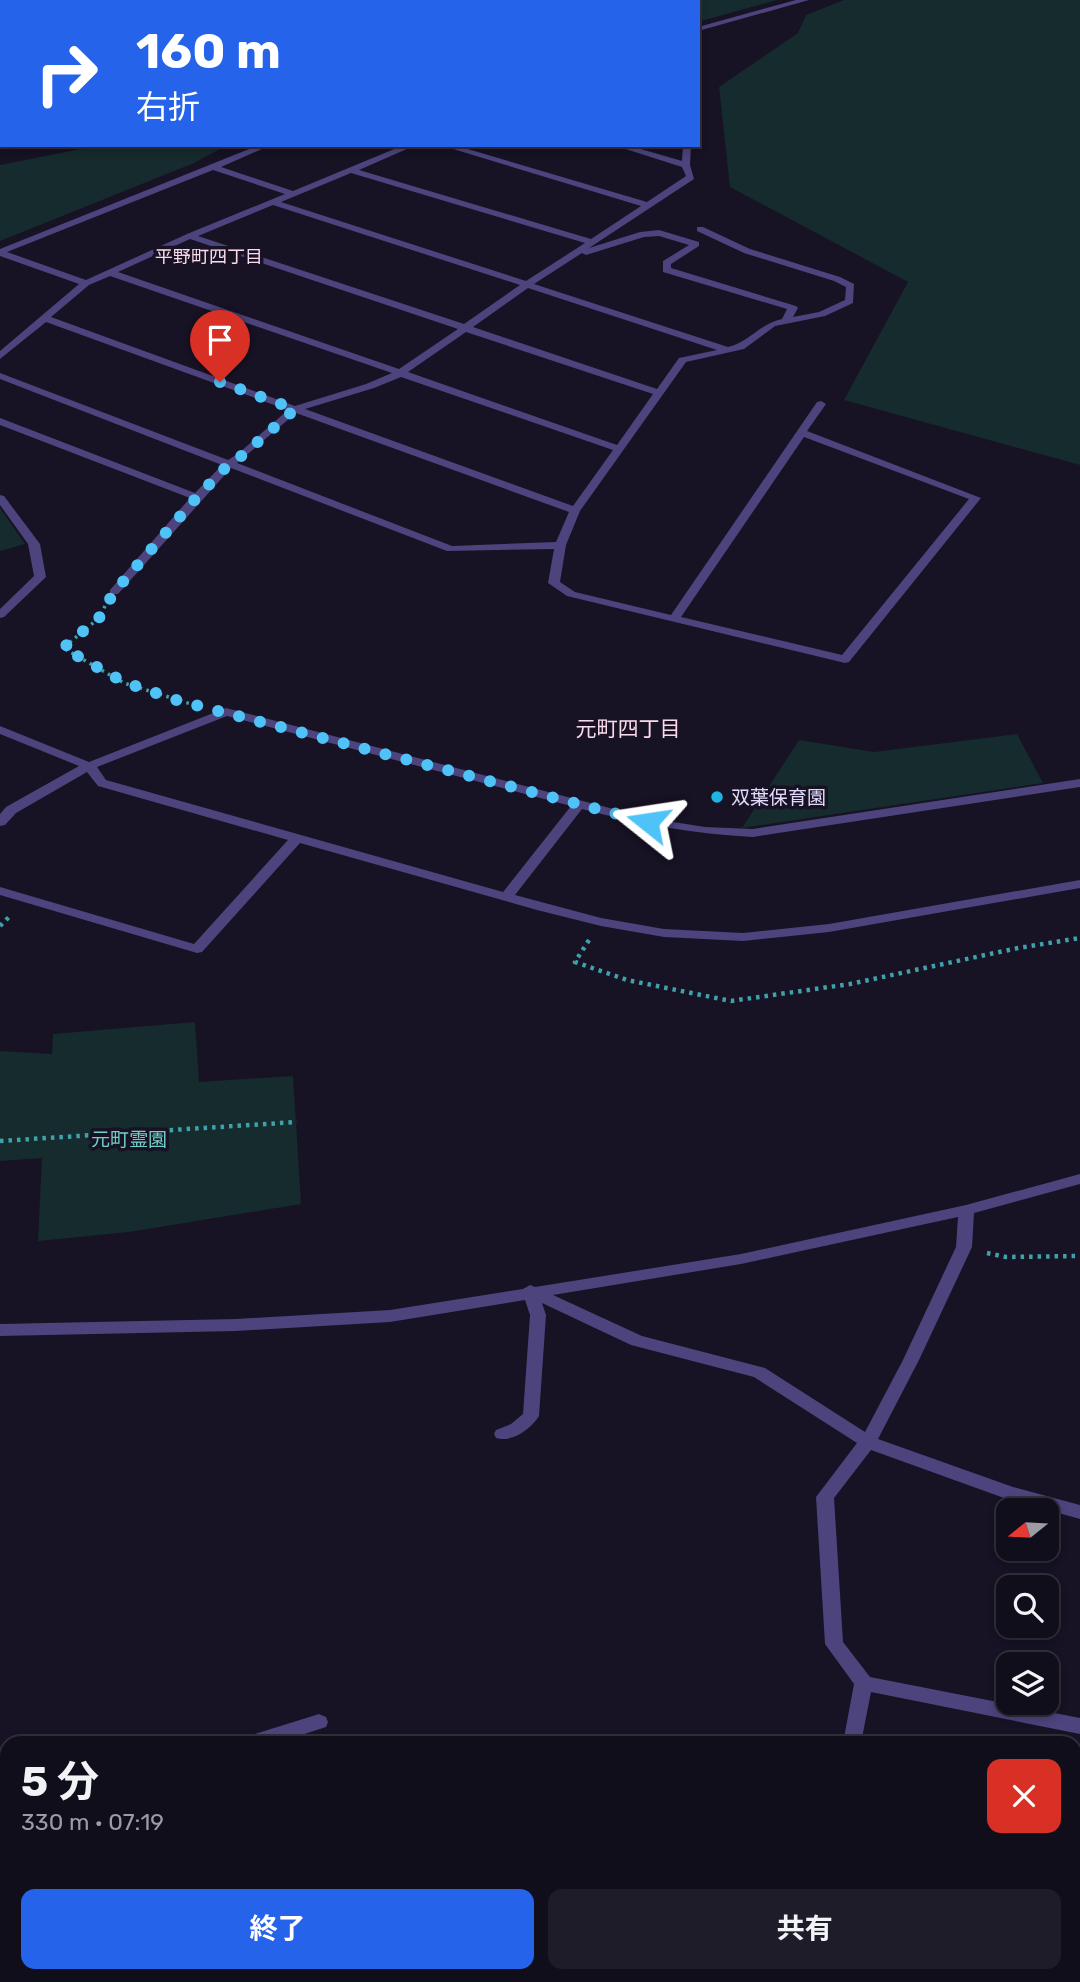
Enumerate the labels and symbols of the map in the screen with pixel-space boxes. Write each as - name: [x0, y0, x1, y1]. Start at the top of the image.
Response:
- district label: 平野町四丁目: [155, 246, 263, 268]
- pin: [190, 310, 250, 382]
- district label: 元町四丁目: [576, 716, 681, 741]
- position arrow: [611, 785, 685, 859]
- place label: 双葉保育園: [731, 786, 826, 809]
- marker: 双葉保育園: [709, 789, 725, 805]
- park label: 元町霊園: [91, 1128, 167, 1151]
- north arrow: [996, 1498, 1059, 1561]

